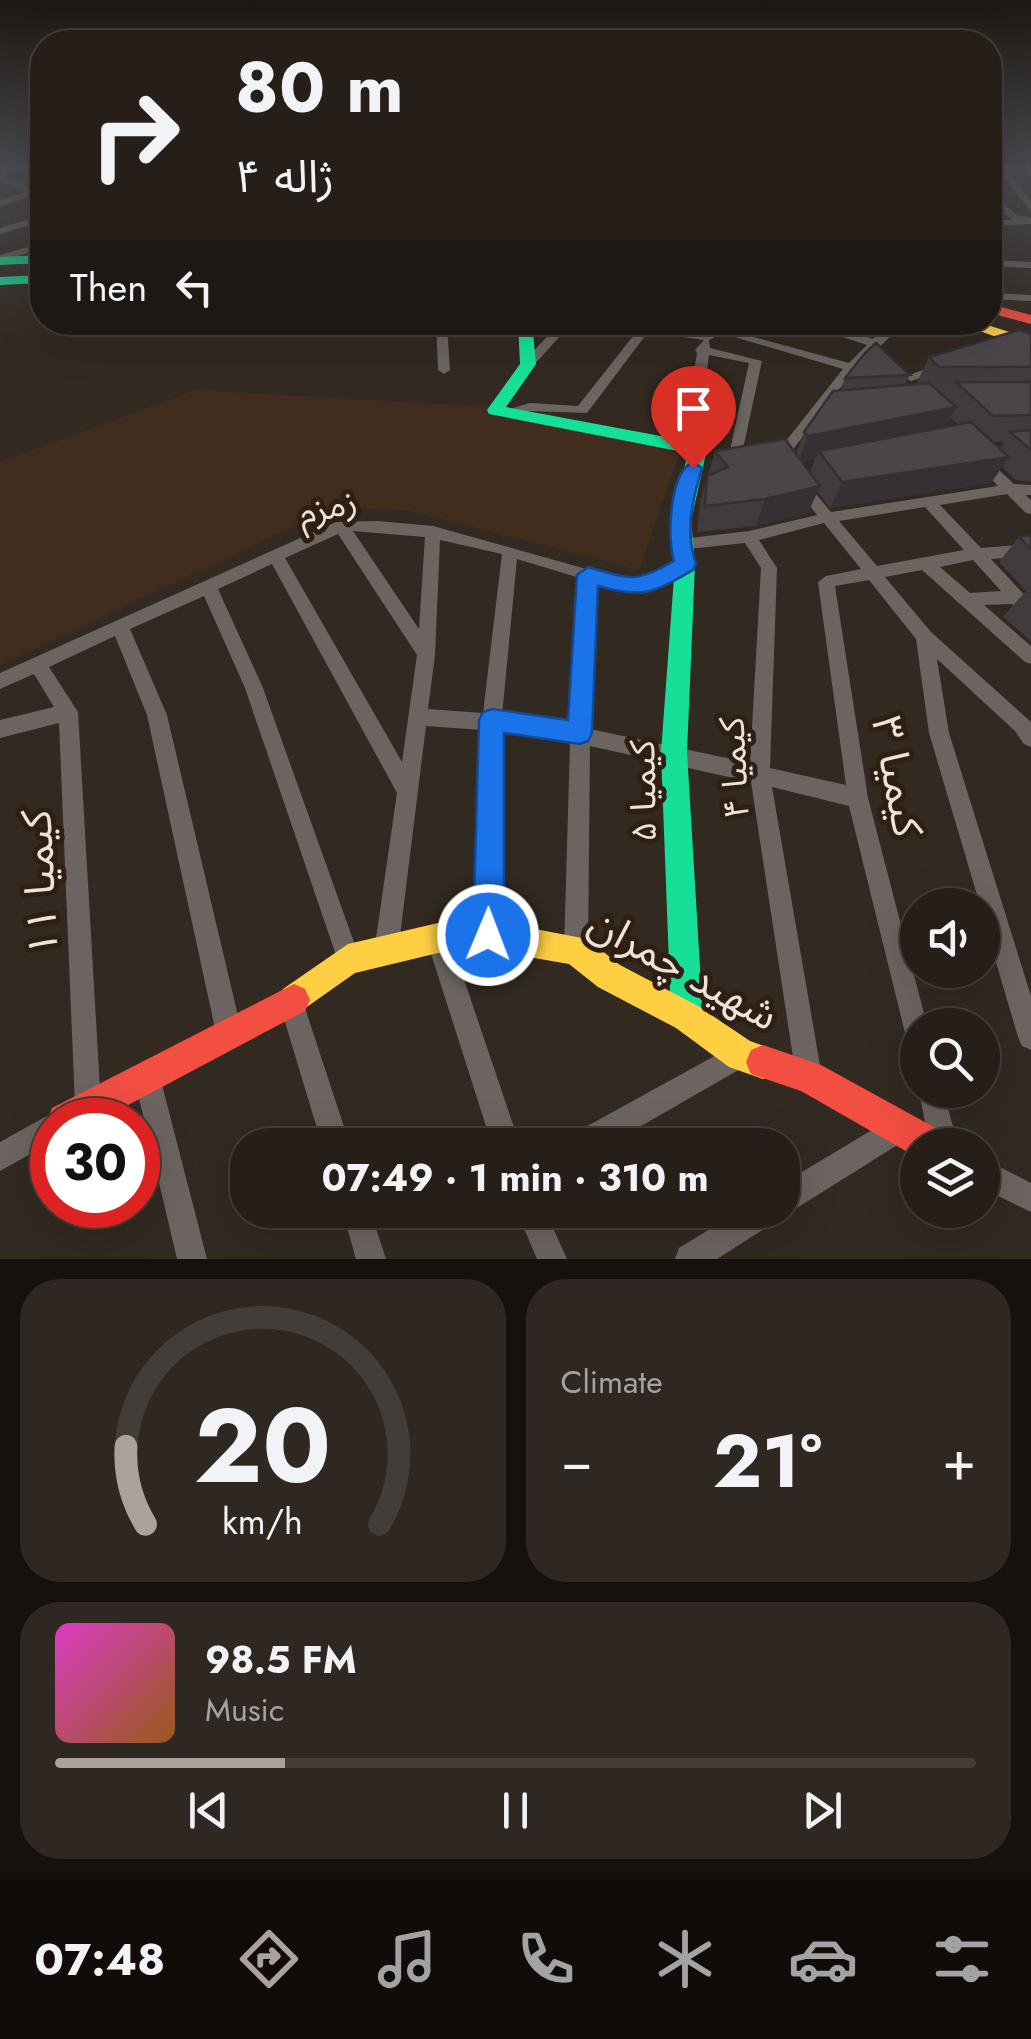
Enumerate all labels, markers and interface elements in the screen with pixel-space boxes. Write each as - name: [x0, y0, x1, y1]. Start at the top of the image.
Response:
- text: 80 m: [235, 37, 404, 138]
- icon: right: [70, 70, 200, 200]
- text: ژاله ۴: [235, 144, 334, 209]
- text: Then: [70, 260, 147, 315]
- icon: left: [167, 260, 222, 315]
- pin: [651, 366, 736, 469]
- icon: arrive: [666, 381, 721, 436]
- street label: زمزم: [292, 476, 362, 539]
- street label: کیمیا ۳: [856, 711, 939, 842]
- street label: کیمیا ۴: [706, 715, 762, 820]
- street label: کیمیا ۵: [617, 739, 669, 842]
- street label: کیمیا ۱۱: [5, 808, 74, 957]
- position arrow: [436, 883, 540, 987]
- map controls: [900, 888, 1000, 1228]
- button: sound: [900, 888, 1000, 988]
- street label: شهید چمران: [578, 891, 790, 1046]
- button: search: [900, 1008, 1000, 1108]
- speed limit sign: 30: [30, 1098, 160, 1228]
- button: layers: [900, 1128, 1000, 1228]
- text: 07:49 · 1 min · 310 m: [321, 1150, 709, 1205]
- text: Climate: [561, 1359, 663, 1405]
- text: 20: [194, 1371, 331, 1521]
- text: 21°: [713, 1407, 822, 1515]
- text: −: [561, 1421, 593, 1501]
- text: +: [942, 1421, 976, 1501]
- text: km/h: [222, 1496, 303, 1547]
- text: 98.5 FM: [205, 1632, 357, 1687]
- text: Music: [205, 1687, 284, 1733]
- icon: previous: [181, 1783, 236, 1838]
- icon: pause: [488, 1783, 543, 1838]
- icon: next: [795, 1783, 850, 1838]
- icon: directions: [234, 1924, 304, 1994]
- icon: music: [372, 1924, 442, 1994]
- icon: phone: [511, 1924, 581, 1994]
- icon: climate: [650, 1924, 720, 1994]
- icon: car: [788, 1924, 858, 1994]
- icon: filters: [927, 1924, 997, 1994]
- text: 07:48: [34, 1927, 165, 1992]

